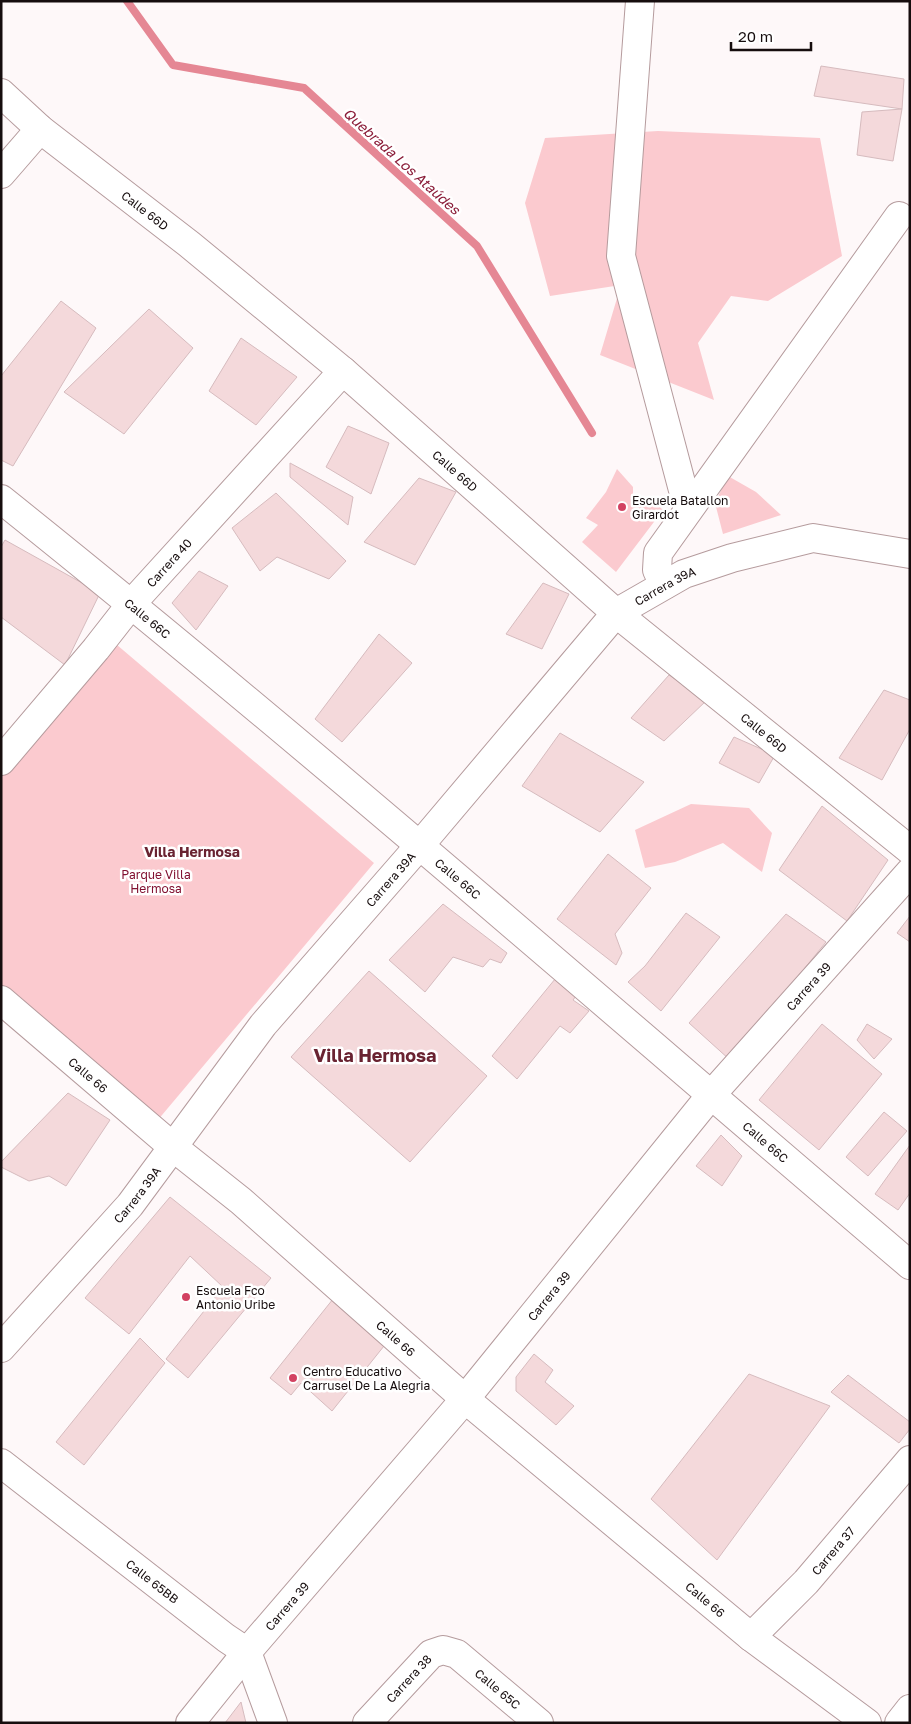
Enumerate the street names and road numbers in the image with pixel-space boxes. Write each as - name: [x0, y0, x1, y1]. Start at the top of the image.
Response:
- street label: Calle 66D: [119, 187, 172, 233]
- street label: Calle 66D: [430, 447, 481, 495]
- street label: Carrera 40: [143, 535, 195, 590]
- street label: Carrera 39A: [631, 563, 697, 609]
- street label: Calle 66C: [122, 595, 174, 641]
- street label: Calle 66D: [738, 709, 790, 756]
- street label: Carrera 39A: [362, 849, 418, 910]
- street label: Calle 66C: [432, 855, 484, 902]
- street label: Carrera 39: [783, 959, 834, 1013]
- street label: Calle 66: [66, 1054, 111, 1096]
- street label: Calle 66C: [740, 1118, 792, 1165]
- street label: Carrera 39A: [110, 1163, 164, 1226]
- street label: Carrera 39: [524, 1268, 573, 1324]
- street label: Calle 66: [373, 1317, 419, 1359]
- street label: Carrera 37: [808, 1523, 858, 1578]
- street label: Calle 65BB: [123, 1556, 182, 1606]
- street label: Carrera 39: [262, 1578, 312, 1633]
- street label: Calle 66: [683, 1578, 728, 1620]
- street label: Carrera 38: [383, 1651, 434, 1705]
- street label: Calle 65C: [472, 1665, 524, 1712]

